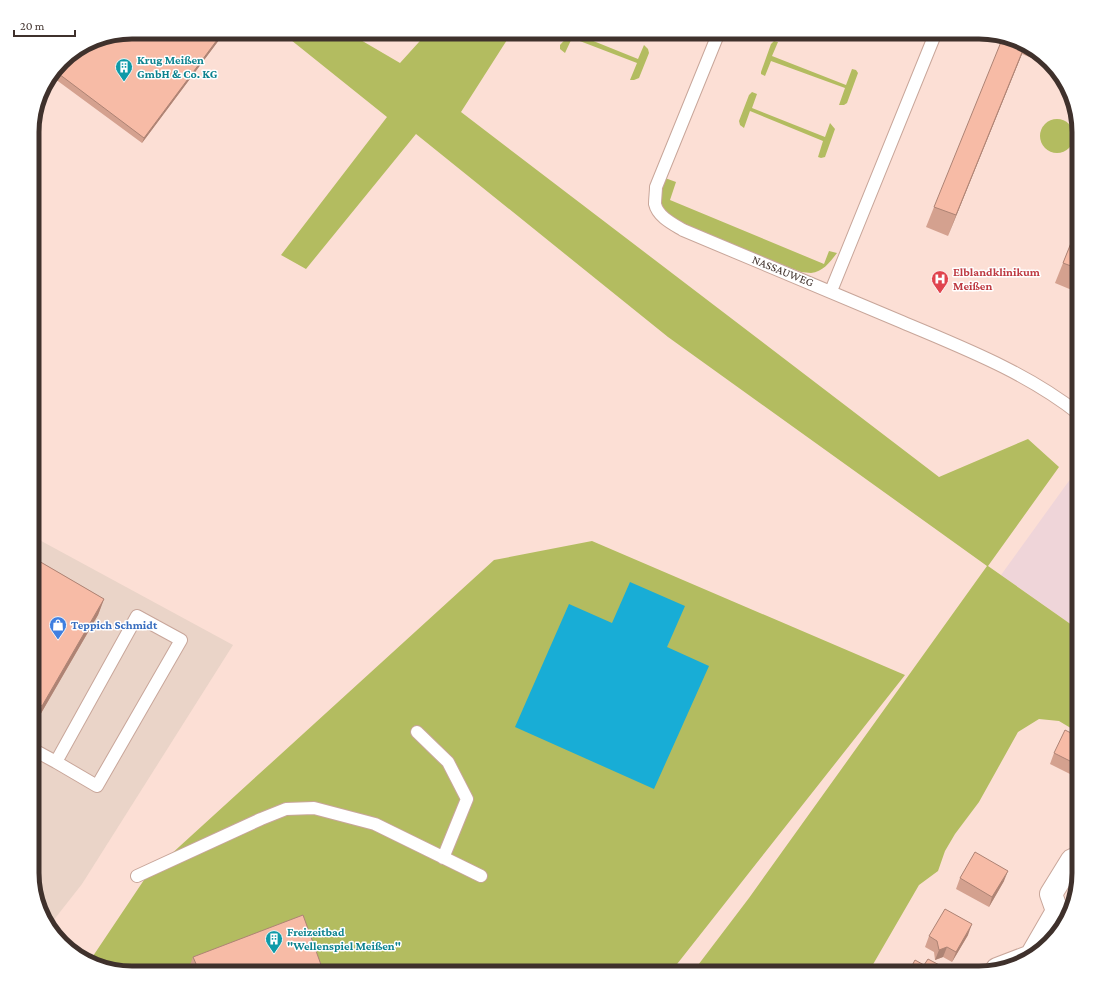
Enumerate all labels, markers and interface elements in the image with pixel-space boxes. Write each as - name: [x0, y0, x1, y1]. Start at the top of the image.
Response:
- scale bar: [14, 12, 75, 38]
- text: 20 m: [20, 19, 45, 33]
- place label: Krug Meißen GmbH & Co. KG: [137, 53, 218, 81]
- building icon: Krug Meißen GmbH & Co. KG: [114, 57, 134, 82]
- street label: NASSAUWEG: [750, 252, 816, 290]
- place label: Elblandklinikum Meißen: [953, 265, 1041, 293]
- hospital icon: Elblandklinikum Meißen: [930, 269, 950, 294]
- shop icon: Teppich Schmidt: [48, 615, 68, 640]
- place label: Teppich Schmidt: [71, 618, 158, 632]
- place label: Freizeitbad "Wellenspiel Meißen": [287, 925, 401, 953]
- building icon: Freizeitbad "Wellenspiel Meißen": [264, 929, 284, 954]

